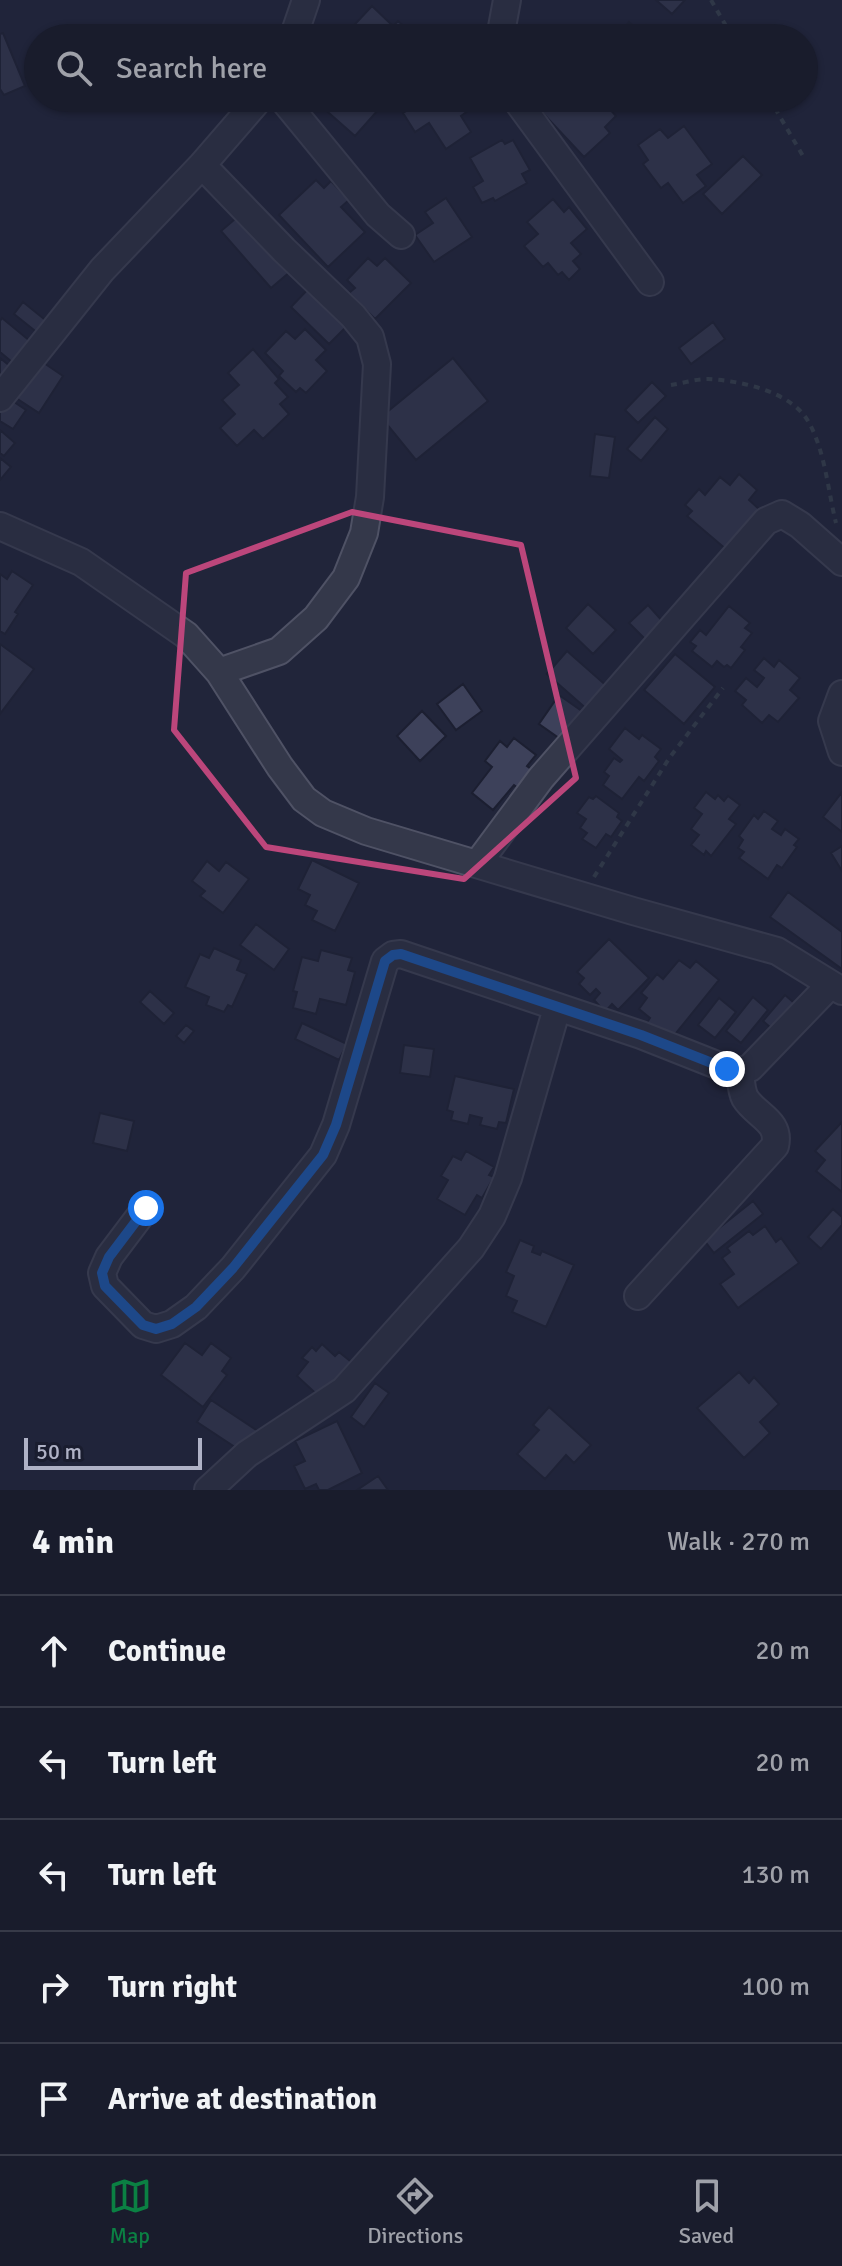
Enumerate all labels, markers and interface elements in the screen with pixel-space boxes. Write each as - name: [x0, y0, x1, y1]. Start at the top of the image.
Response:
- search box: [24, 24, 818, 112]
- icon: search: [52, 46, 96, 90]
- text: Search here: [116, 50, 267, 87]
- route end: [709, 1051, 745, 1087]
- route start: [128, 1190, 164, 1226]
- scale bar: [24, 1434, 202, 1470]
- text: 50 m: [36, 1438, 82, 1465]
- text: 4 min: [32, 1521, 114, 1563]
- text: Walk · 270 m: [667, 1526, 810, 1558]
- icon: ahead: [32, 1629, 76, 1673]
- text: Continue: [108, 1633, 226, 1670]
- text: 20 m: [755, 1635, 810, 1667]
- icon: left: [32, 1741, 76, 1785]
- text: Turn left: [108, 1745, 217, 1782]
- text: 20 m: [755, 1747, 810, 1779]
- icon: left: [32, 1853, 76, 1897]
- text: Turn left: [108, 1857, 217, 1894]
- text: 130 m: [741, 1859, 810, 1891]
- icon: right: [32, 1965, 76, 2009]
- text: Turn right: [108, 1969, 237, 2006]
- text: 100 m: [741, 1971, 810, 2003]
- icon: arrive: [32, 2077, 76, 2121]
- text: Arrive at destination: [108, 2081, 377, 2118]
- tab: Map: [108, 2174, 152, 2249]
- tab: Directions: [367, 2174, 463, 2249]
- tab: Saved: [679, 2174, 734, 2249]

